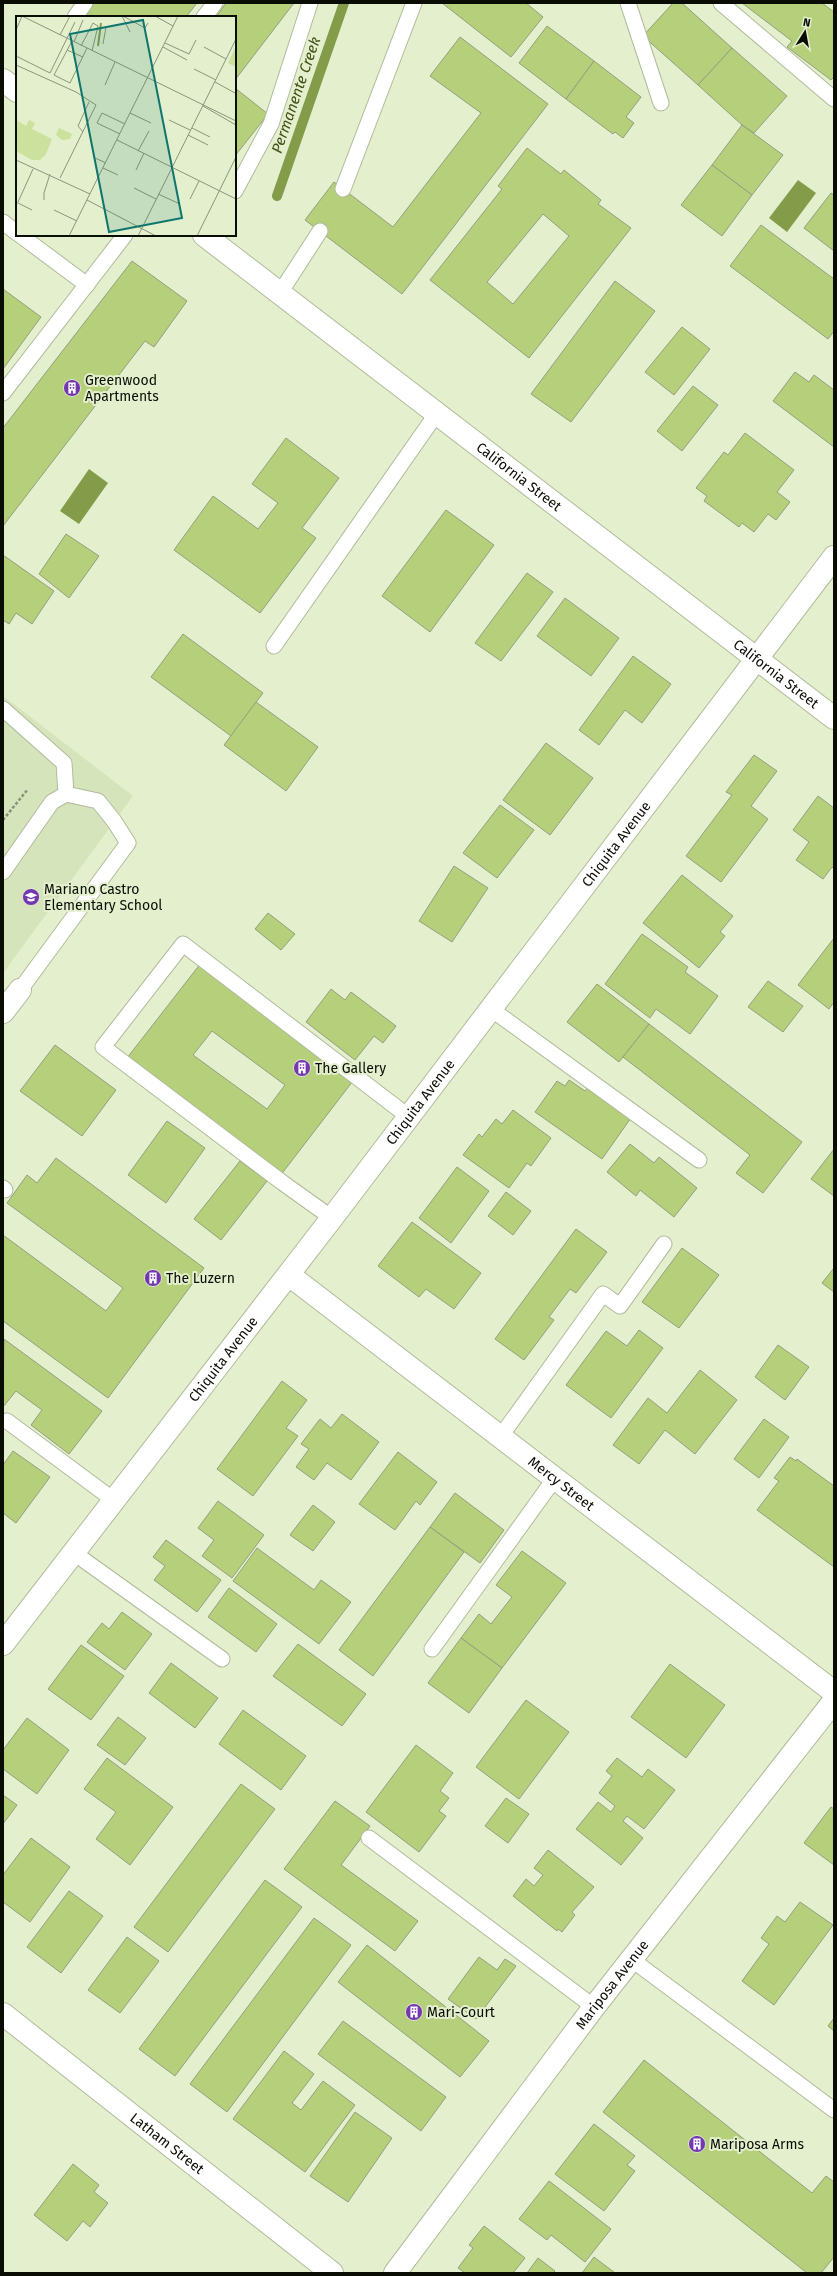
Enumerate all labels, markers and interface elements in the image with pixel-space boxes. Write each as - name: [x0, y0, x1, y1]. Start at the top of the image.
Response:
- north arrow: [785, 12, 825, 52]
- inset map: [16, 16, 236, 236]
- text: N: [802, 16, 812, 30]
- water label: Permanente Creek: [268, 35, 324, 155]
- place label: Greenwood Apartments: [85, 372, 159, 405]
- building icon: Greenwood Apartments: [62, 378, 82, 398]
- street label: California Street: [473, 438, 566, 515]
- street label: California Street: [730, 636, 823, 712]
- street label: Chiquita Avenue: [578, 798, 654, 890]
- place label: Mariano Castro Elementary School: [44, 881, 162, 914]
- school or university icon: Mariano Castro Elementary School: [21, 887, 41, 907]
- street label: Chiquita Avenue: [382, 1056, 458, 1148]
- building icon: The Gallery: [292, 1058, 312, 1078]
- place label: The Gallery: [315, 1060, 386, 1077]
- building icon: The Luzern: [143, 1268, 163, 1288]
- place label: The Luzern: [166, 1270, 235, 1287]
- street label: Chiquita Avenue: [185, 1313, 261, 1405]
- street label: Mercy Street: [525, 1453, 599, 1515]
- street label: Mariposa Avenue: [572, 1936, 652, 2033]
- building icon: Mari-Court: [404, 2002, 424, 2022]
- place label: Mari-Court: [427, 2004, 496, 2021]
- street label: Latham Street: [127, 2109, 208, 2178]
- building icon: Mariposa Arms: [687, 2134, 707, 2154]
- place label: Mariposa Arms: [710, 2136, 804, 2153]

